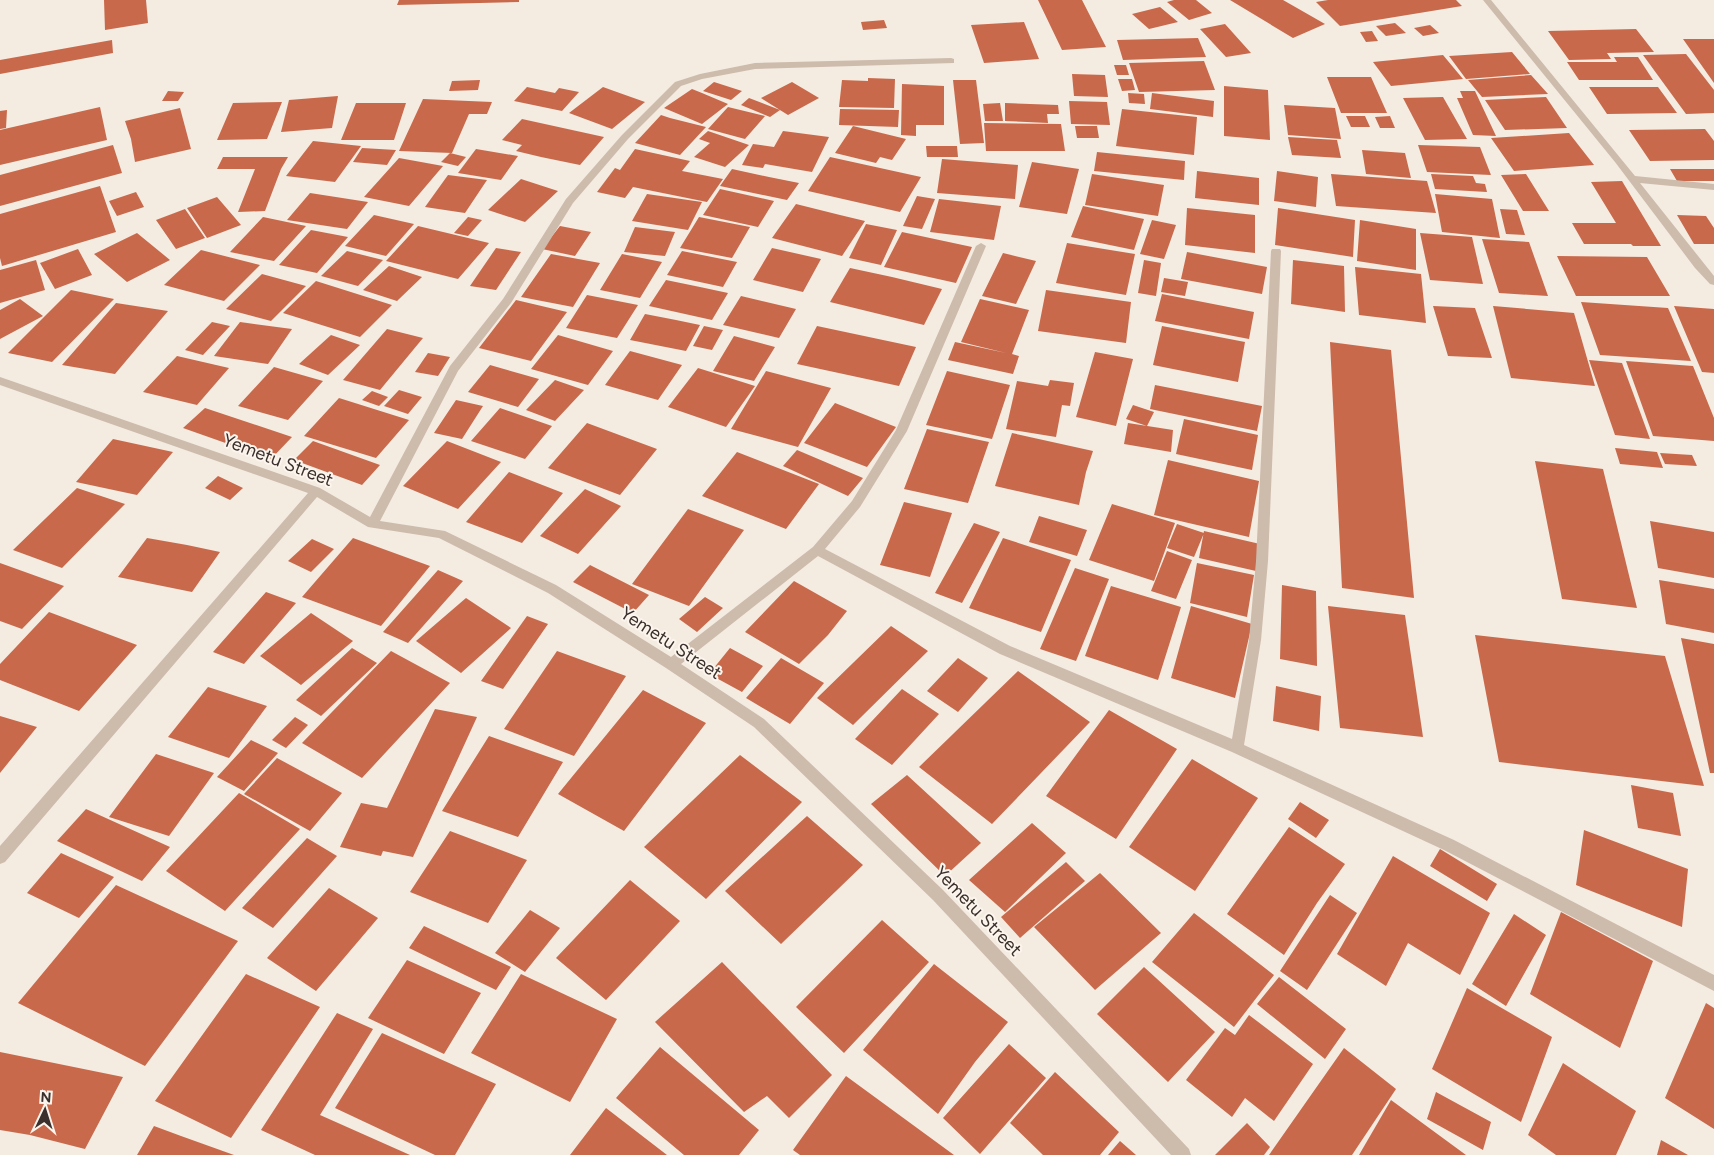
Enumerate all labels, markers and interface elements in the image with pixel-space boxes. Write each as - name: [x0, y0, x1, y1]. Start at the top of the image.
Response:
- street label: Yemetu Street: [220, 429, 336, 491]
- street label: Yemetu Street: [616, 602, 726, 684]
- street label: Yemetu Street: [930, 861, 1026, 961]
- north arrow: [20, 1085, 70, 1135]
- text: N: [40, 1089, 52, 1106]

